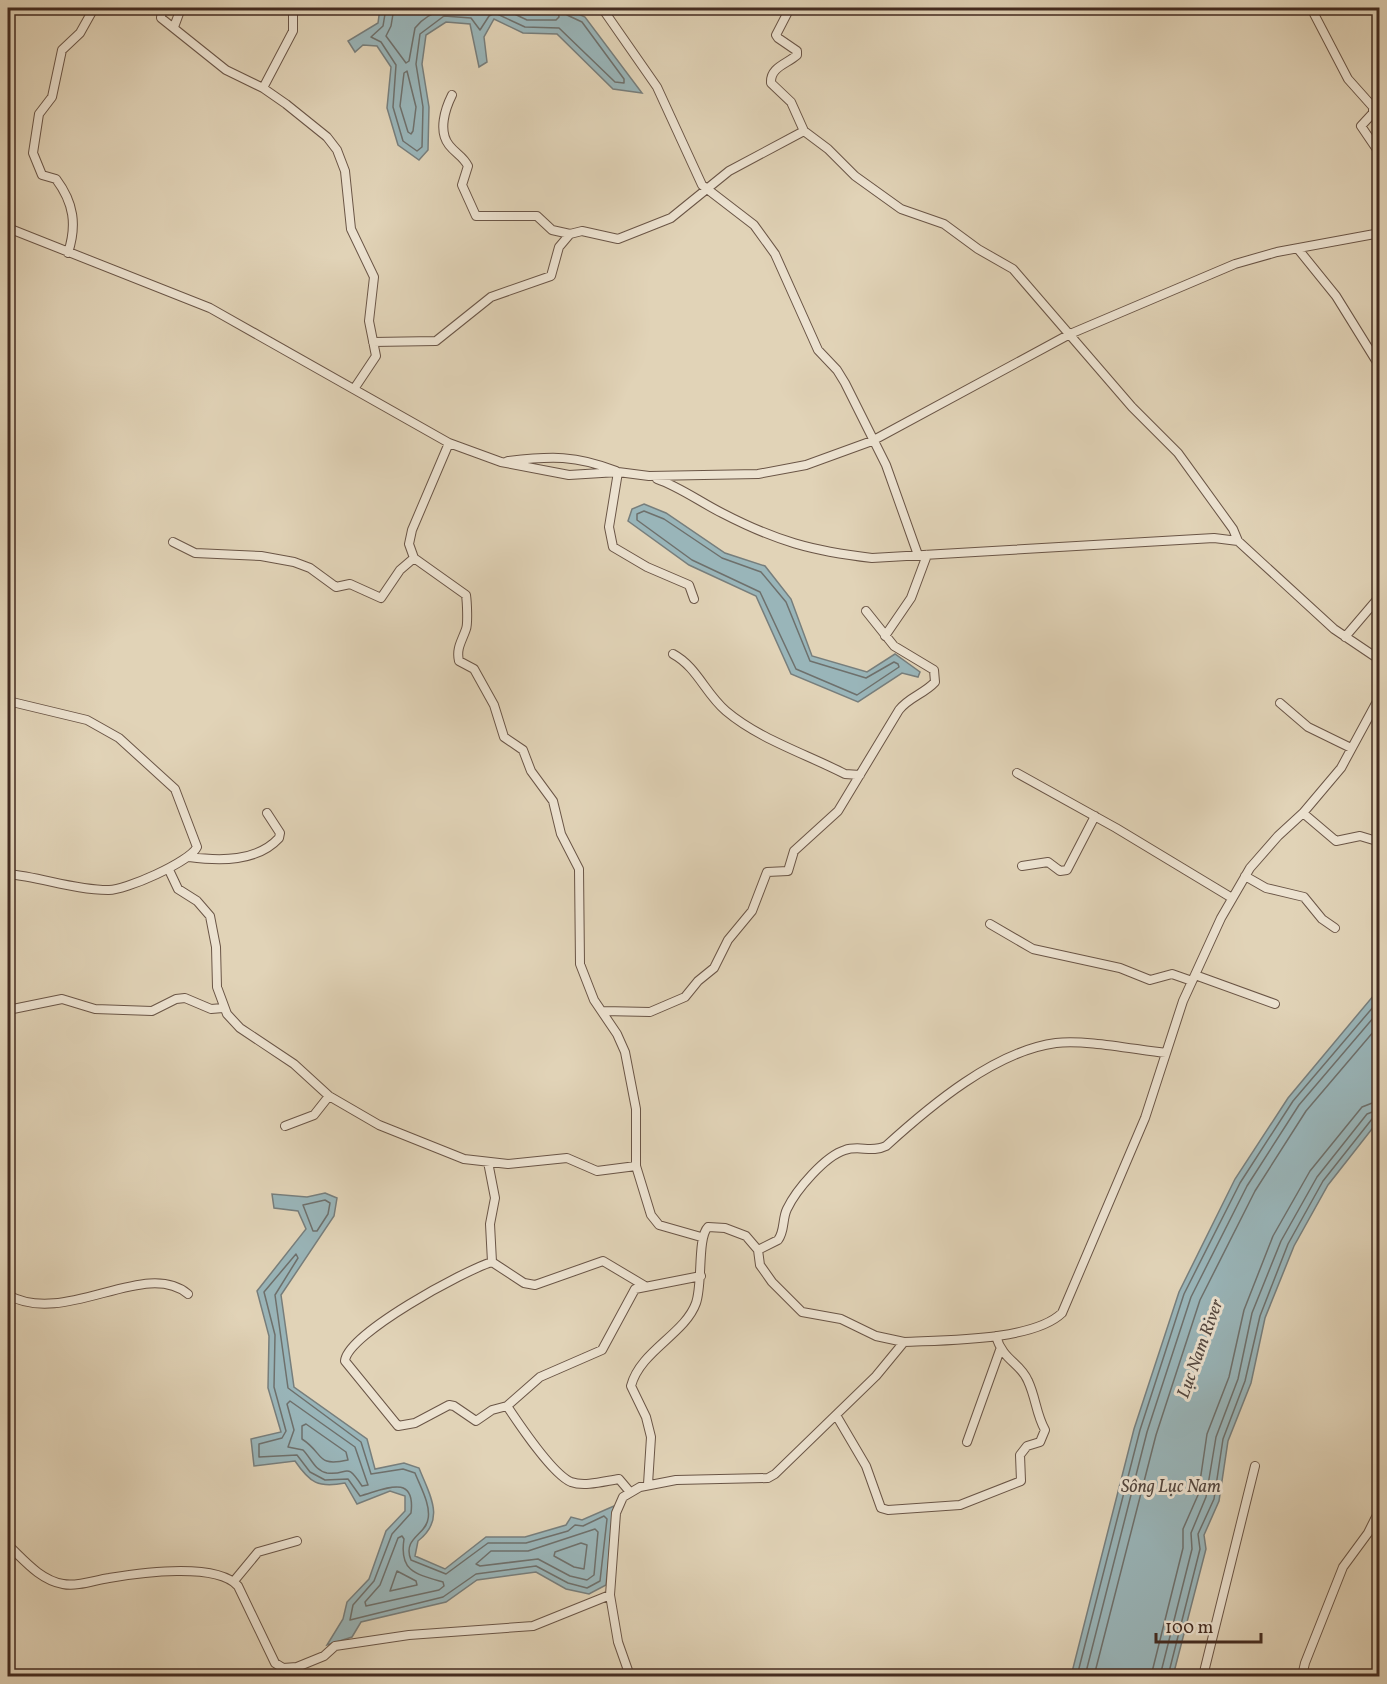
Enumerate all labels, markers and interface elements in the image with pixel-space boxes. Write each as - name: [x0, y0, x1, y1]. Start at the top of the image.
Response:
- water label: Lục Nam River: [1172, 1296, 1231, 1402]
- water label: Sông Lục Nam: [1121, 1475, 1221, 1500]
- scale bar: [1156, 1606, 1261, 1644]
- text: 100 m: [1165, 1616, 1214, 1641]

